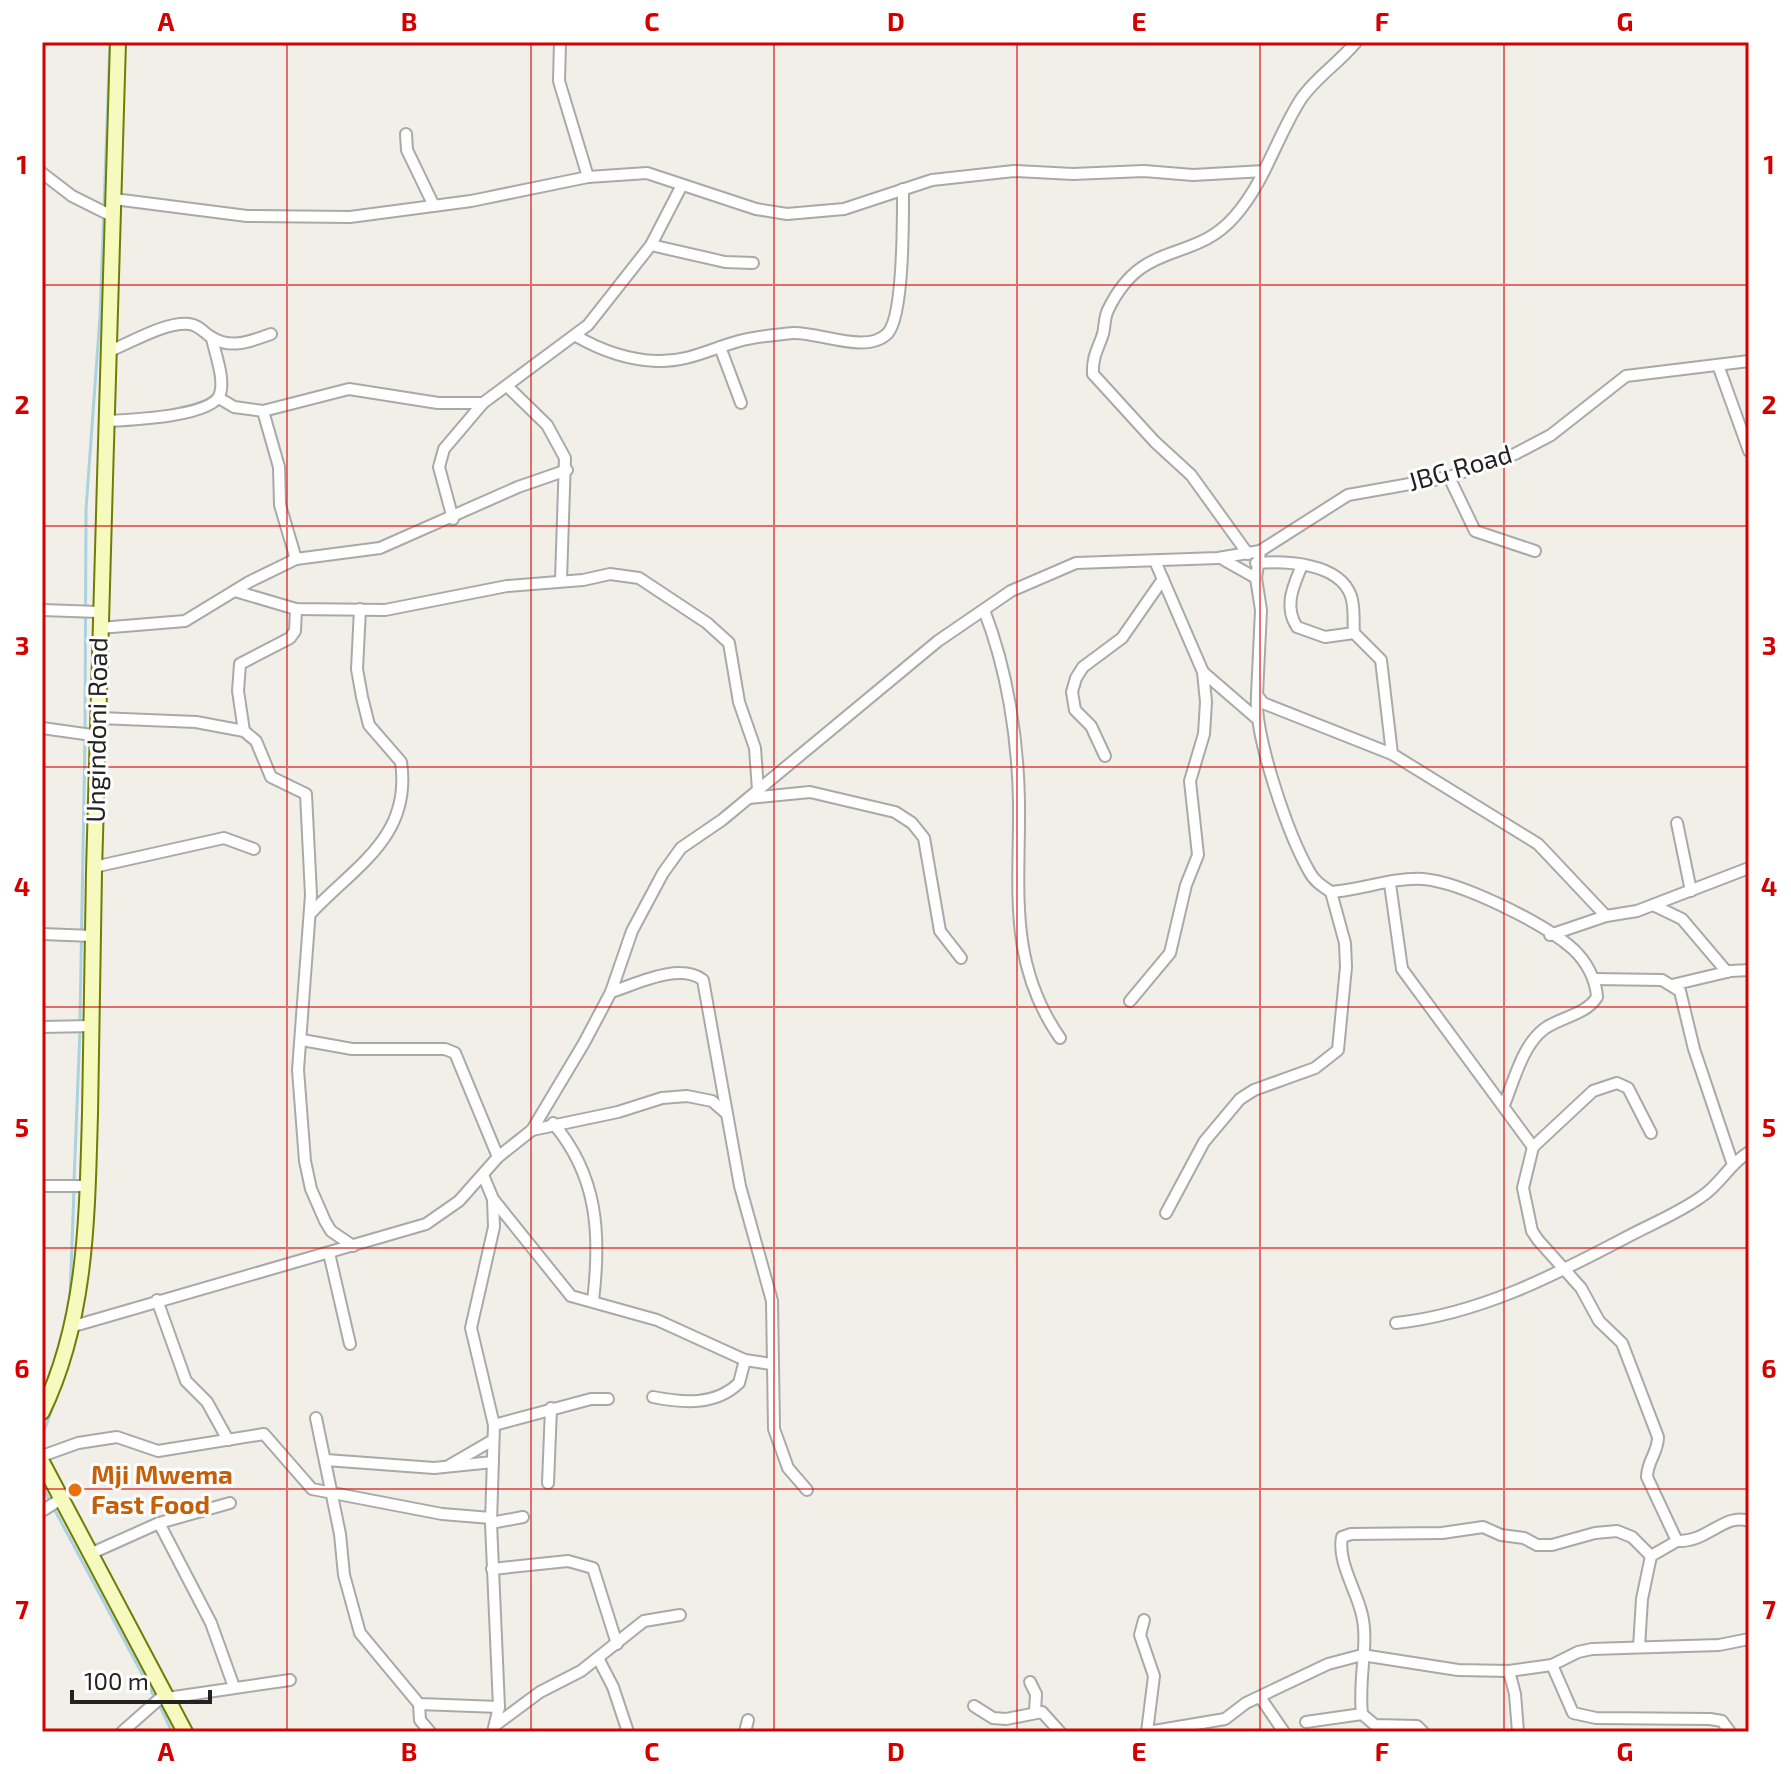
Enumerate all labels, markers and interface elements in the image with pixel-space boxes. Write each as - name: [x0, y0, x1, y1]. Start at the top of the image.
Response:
- text: A: [158, 5, 175, 36]
- text: B: [401, 5, 417, 36]
- text: C: [644, 5, 660, 36]
- text: D: [887, 5, 905, 36]
- text: E: [1131, 5, 1147, 36]
- text: F: [1375, 5, 1389, 36]
- text: G: [1617, 5, 1633, 36]
- text: 1: [16, 148, 28, 179]
- text: 1: [1763, 148, 1775, 179]
- text: 2: [14, 388, 30, 419]
- text: 2: [1761, 388, 1777, 419]
- street label: JBG Road: [1404, 437, 1515, 496]
- text: 3: [15, 629, 29, 660]
- text: 3: [1762, 629, 1776, 660]
- street label: Ungindoni Road: [78, 637, 113, 823]
- text: 4: [14, 870, 30, 901]
- text: 4: [1761, 870, 1777, 901]
- text: 5: [15, 1111, 29, 1142]
- text: 5: [1762, 1111, 1776, 1142]
- text: 6: [14, 1352, 30, 1383]
- text: 6: [1761, 1352, 1777, 1383]
- place label: Mji Mwema Fast Food: [91, 1458, 233, 1519]
- marker: Mji Mwema Fast Food: [66, 1481, 84, 1499]
- text: 7: [15, 1593, 29, 1624]
- text: 7: [1762, 1593, 1776, 1624]
- scale bar: [72, 1654, 210, 1704]
- text: 100 m: [84, 1666, 149, 1695]
- text: A: [158, 1735, 175, 1766]
- text: B: [401, 1735, 417, 1766]
- text: C: [644, 1735, 660, 1766]
- text: D: [887, 1735, 905, 1766]
- text: E: [1131, 1735, 1147, 1766]
- text: F: [1375, 1735, 1389, 1766]
- text: G: [1617, 1735, 1633, 1766]

